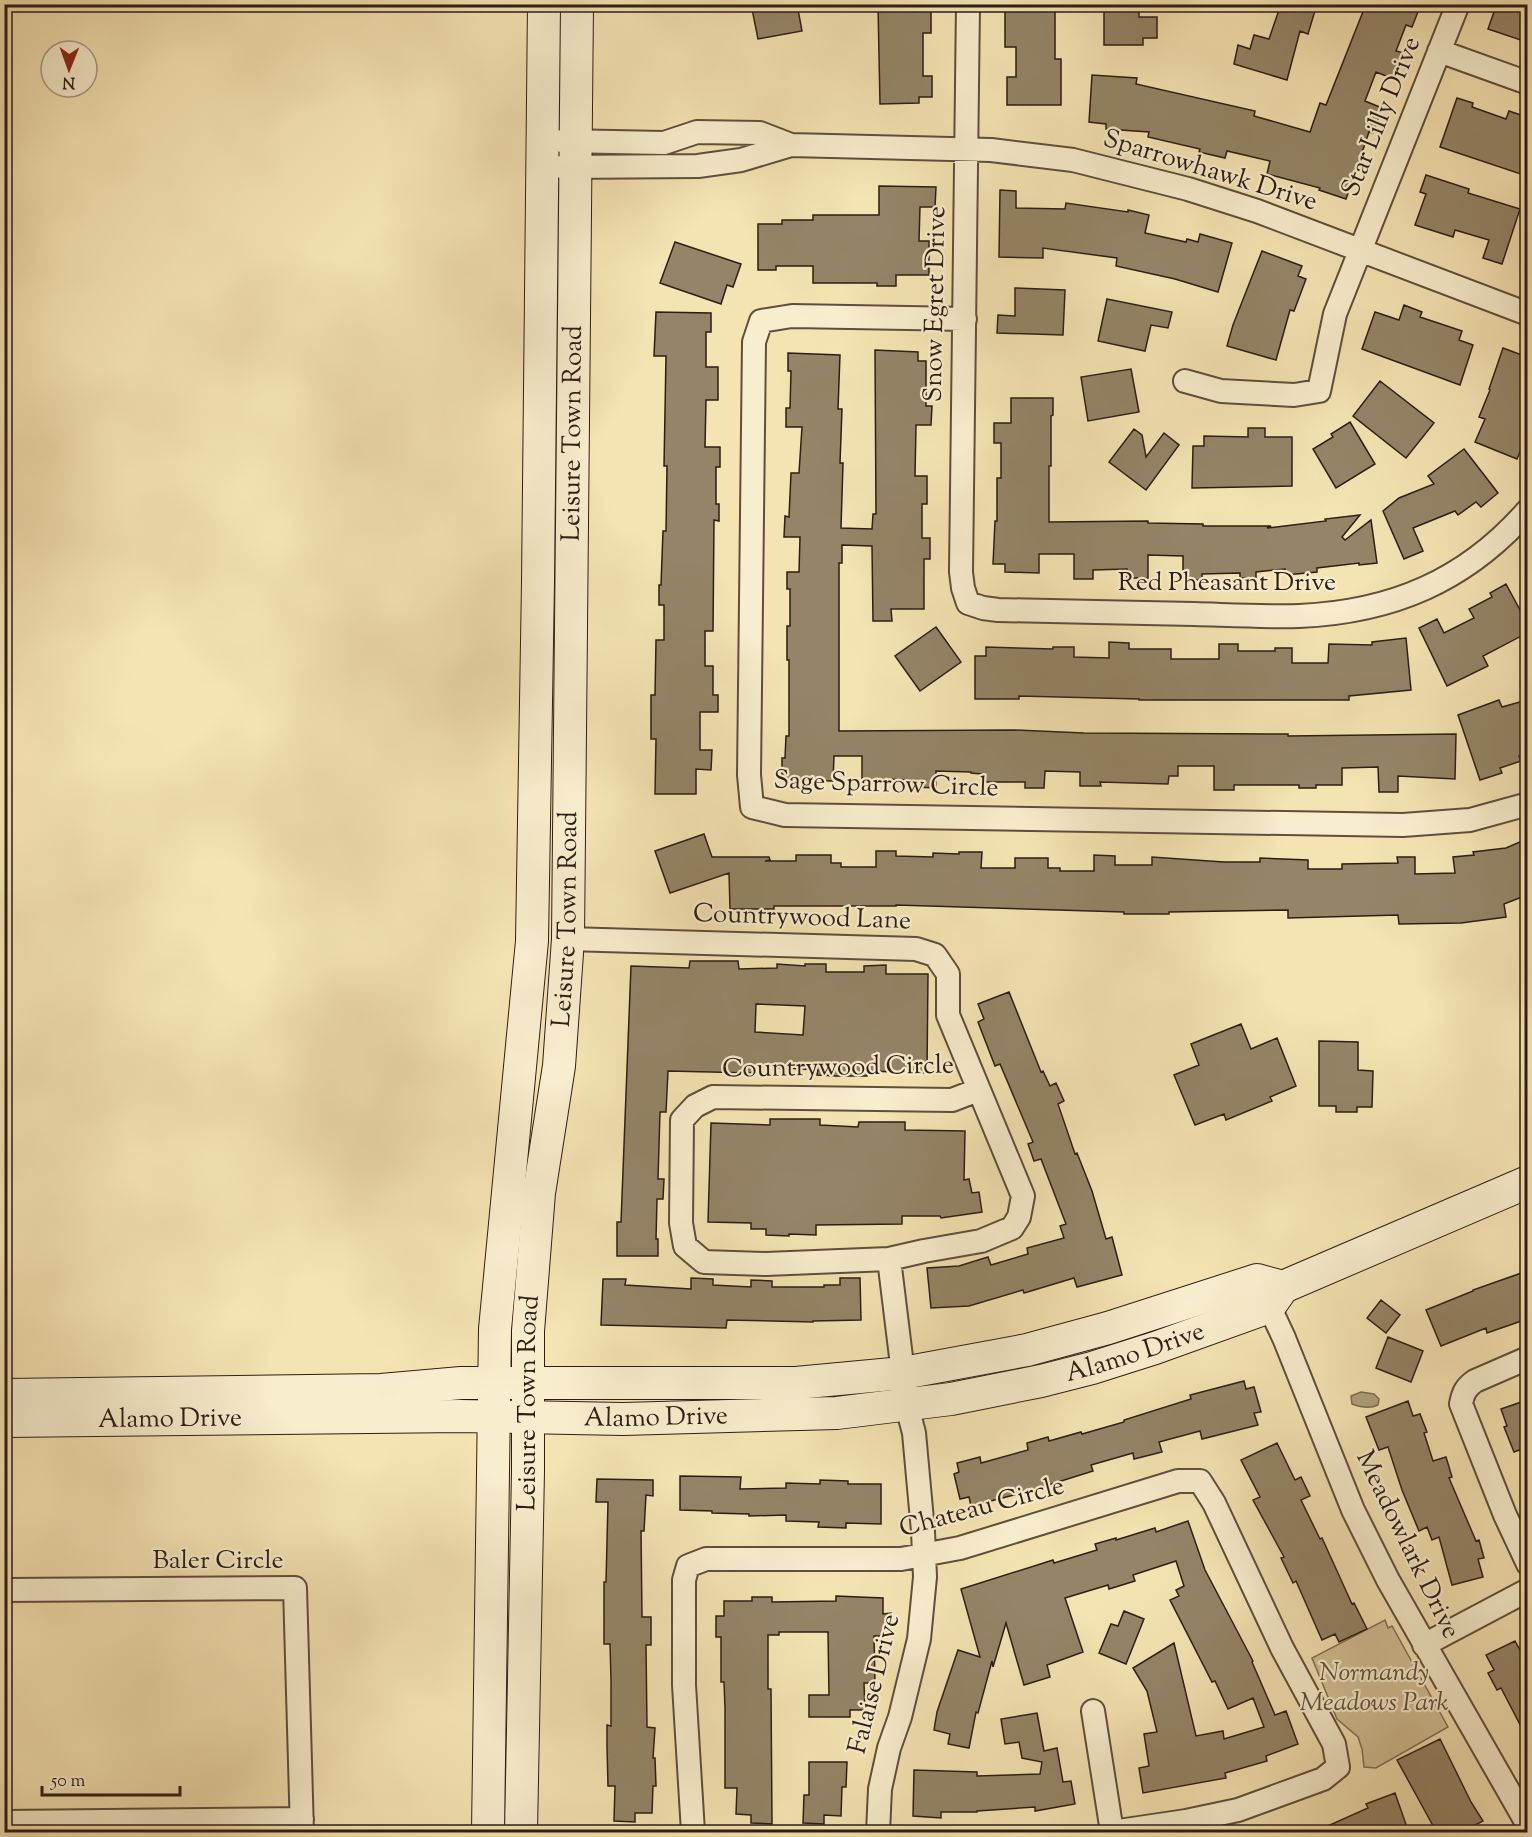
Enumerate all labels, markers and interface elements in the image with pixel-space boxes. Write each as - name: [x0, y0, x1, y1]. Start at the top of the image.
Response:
- street label: Star Lilly Drive: [1333, 31, 1431, 203]
- north arrow: [39, 39, 99, 99]
- text: N: [62, 70, 75, 93]
- street label: Sparrowhawk Drive: [1098, 121, 1322, 221]
- street label: Snow Egret Drive: [916, 206, 956, 402]
- street label: Leisure Town Road: [553, 325, 592, 542]
- street label: Red Pheasant Drive: [1118, 565, 1336, 602]
- street label: Sage Sparrow Circle: [773, 763, 999, 807]
- street label: Leisure Town Road: [543, 811, 588, 1029]
- street label: Countrywood Lane: [692, 896, 912, 940]
- street label: Countrywood Circle: [722, 1047, 954, 1089]
- street label: Leisure Town Road: [509, 1293, 549, 1512]
- street label: Alamo Drive: [1062, 1313, 1210, 1392]
- street label: Alamo Drive: [584, 1398, 728, 1438]
- street label: Alamo Drive: [98, 1400, 242, 1438]
- street label: Meadowlark Drive: [1345, 1445, 1469, 1645]
- street label: Chateau Circle: [895, 1468, 1069, 1548]
- street label: Baler Circle: [152, 1543, 284, 1580]
- street label: Falaise Drive: [840, 1610, 910, 1758]
- park label: Normandy Meadows Park: [1299, 1655, 1449, 1722]
- scale bar: [42, 1759, 180, 1797]
- text: 50 m: [50, 1769, 86, 1795]

